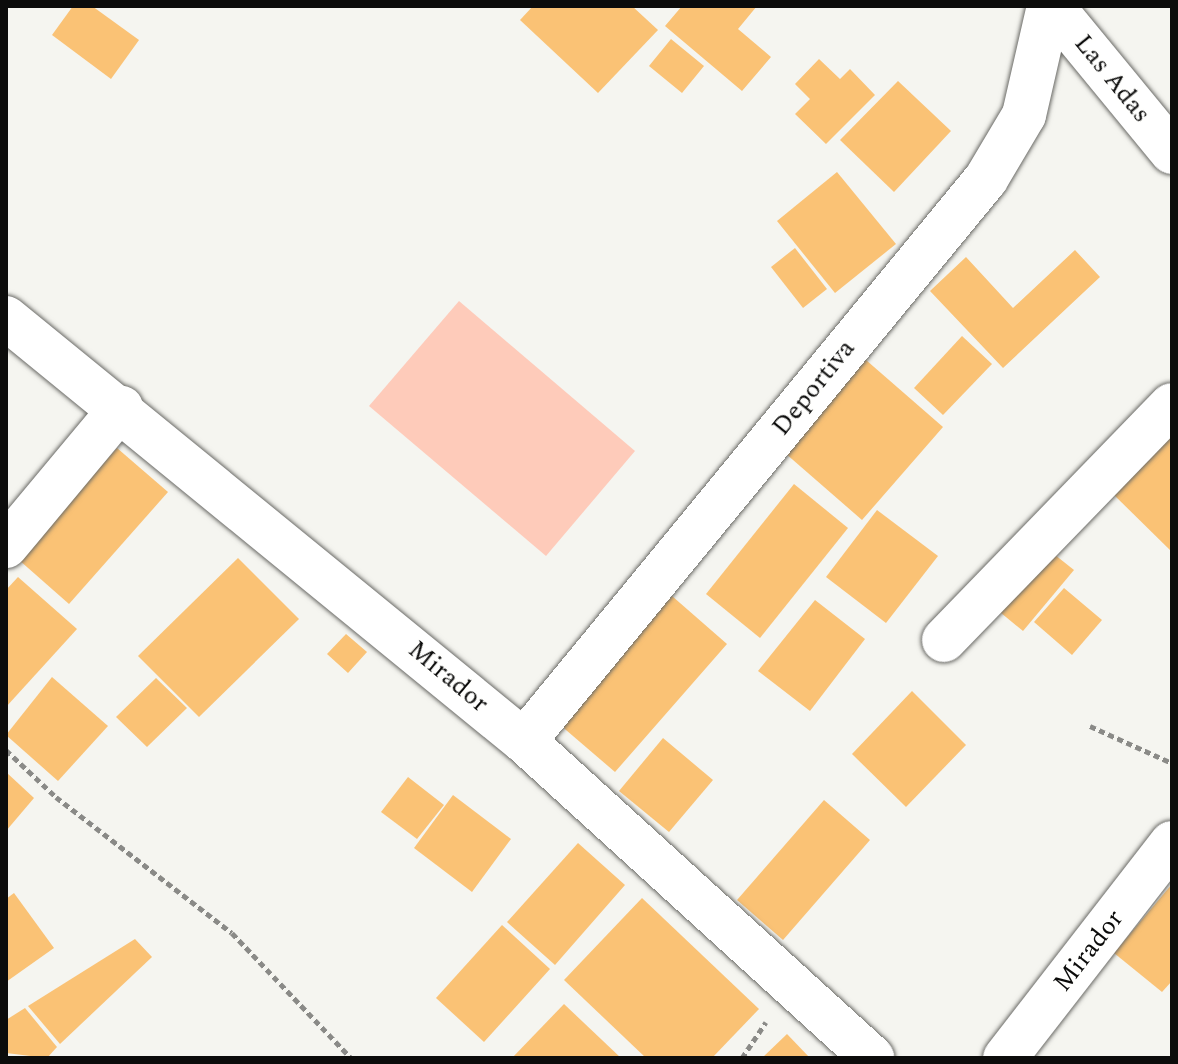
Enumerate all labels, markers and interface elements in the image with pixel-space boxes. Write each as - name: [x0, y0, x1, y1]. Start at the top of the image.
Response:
- street label: Las Adas: [1067, 29, 1157, 129]
- street label: Deportiva: [766, 334, 862, 442]
- street label: Mirador: [401, 634, 495, 720]
- street label: Mirador: [1047, 904, 1131, 998]

